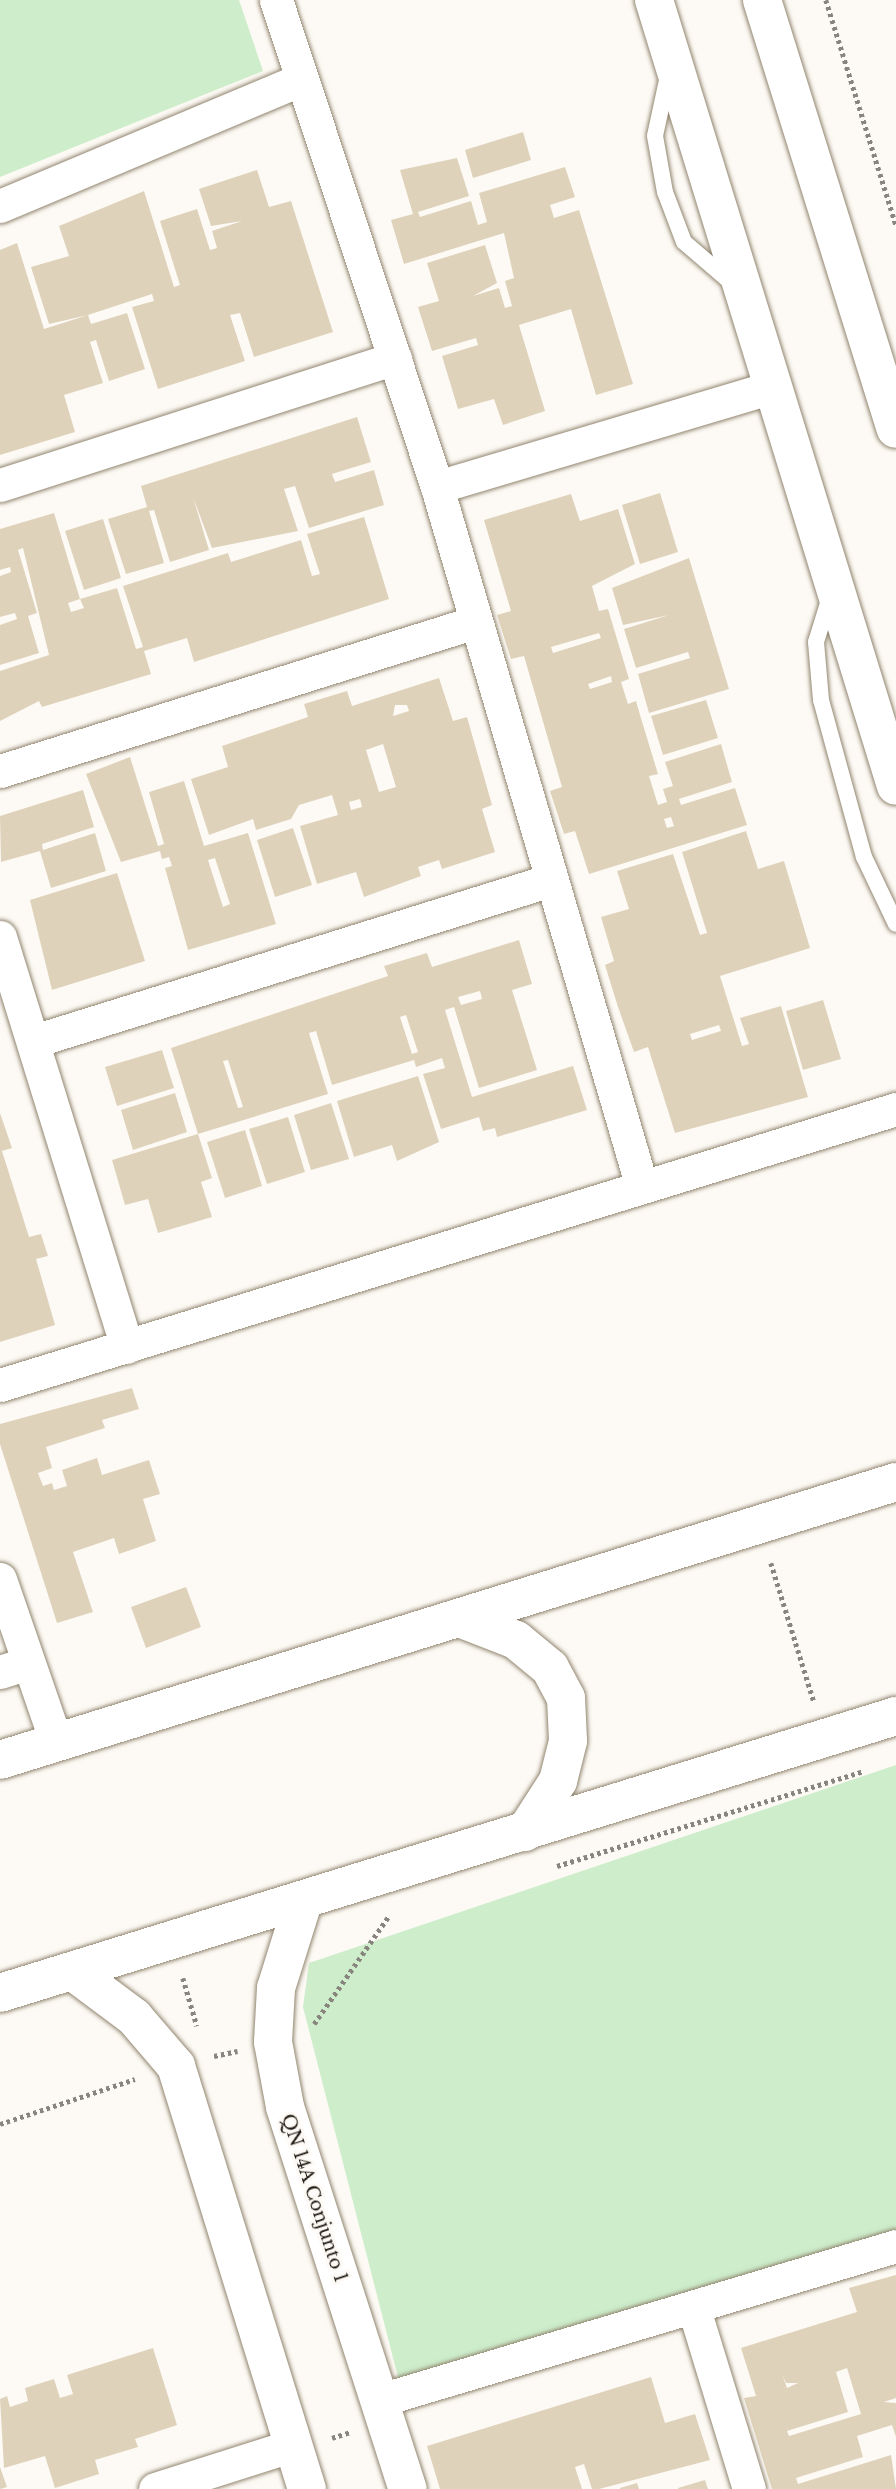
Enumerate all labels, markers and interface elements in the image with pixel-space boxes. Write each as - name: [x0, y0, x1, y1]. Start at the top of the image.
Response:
- street label: QN 14A Conjunto 1: [277, 2111, 351, 2285]

